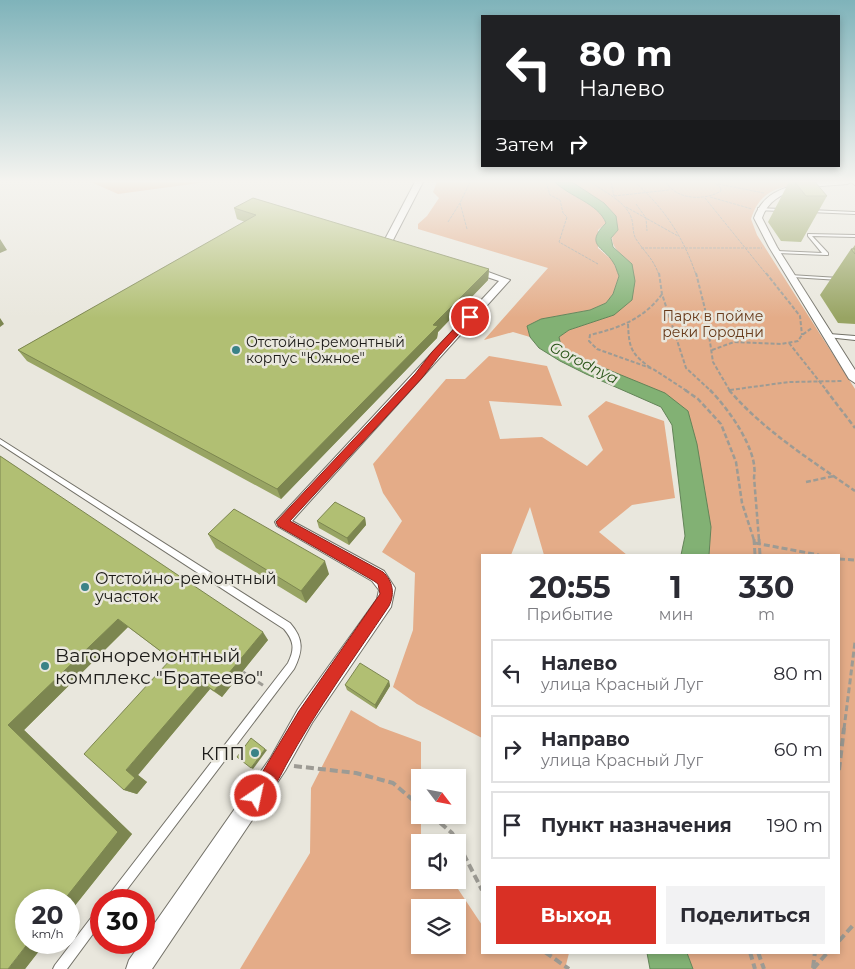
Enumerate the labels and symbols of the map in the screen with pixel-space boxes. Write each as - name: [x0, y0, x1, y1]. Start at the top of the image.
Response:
- pin: [449, 296, 491, 338]
- park label: Парк в пойме реки Городни: [662, 307, 764, 341]
- place label: Отстойно-ремонтный корпус "Южное": [246, 333, 405, 367]
- water label: Gorodnya: [547, 337, 622, 388]
- marker: Отстойно-ремонтный корпус "Южное": [230, 344, 242, 356]
- place label: Отстойно-ремонтный участок: [94, 569, 276, 606]
- marker: Отстойно-ремонтный участок: [79, 581, 91, 593]
- place label: Вагоноремонтный комплекс "Братеево": [55, 644, 263, 689]
- marker: Вагоноремонтный комплекс "Братеево": [39, 660, 51, 672]
- place label: КПП: [201, 742, 245, 765]
- marker: КПП: [249, 747, 261, 759]
- position arrow: [229, 769, 281, 821]
- north arrow: [411, 769, 466, 824]
- speed limit sign: 30: [90, 889, 155, 954]

